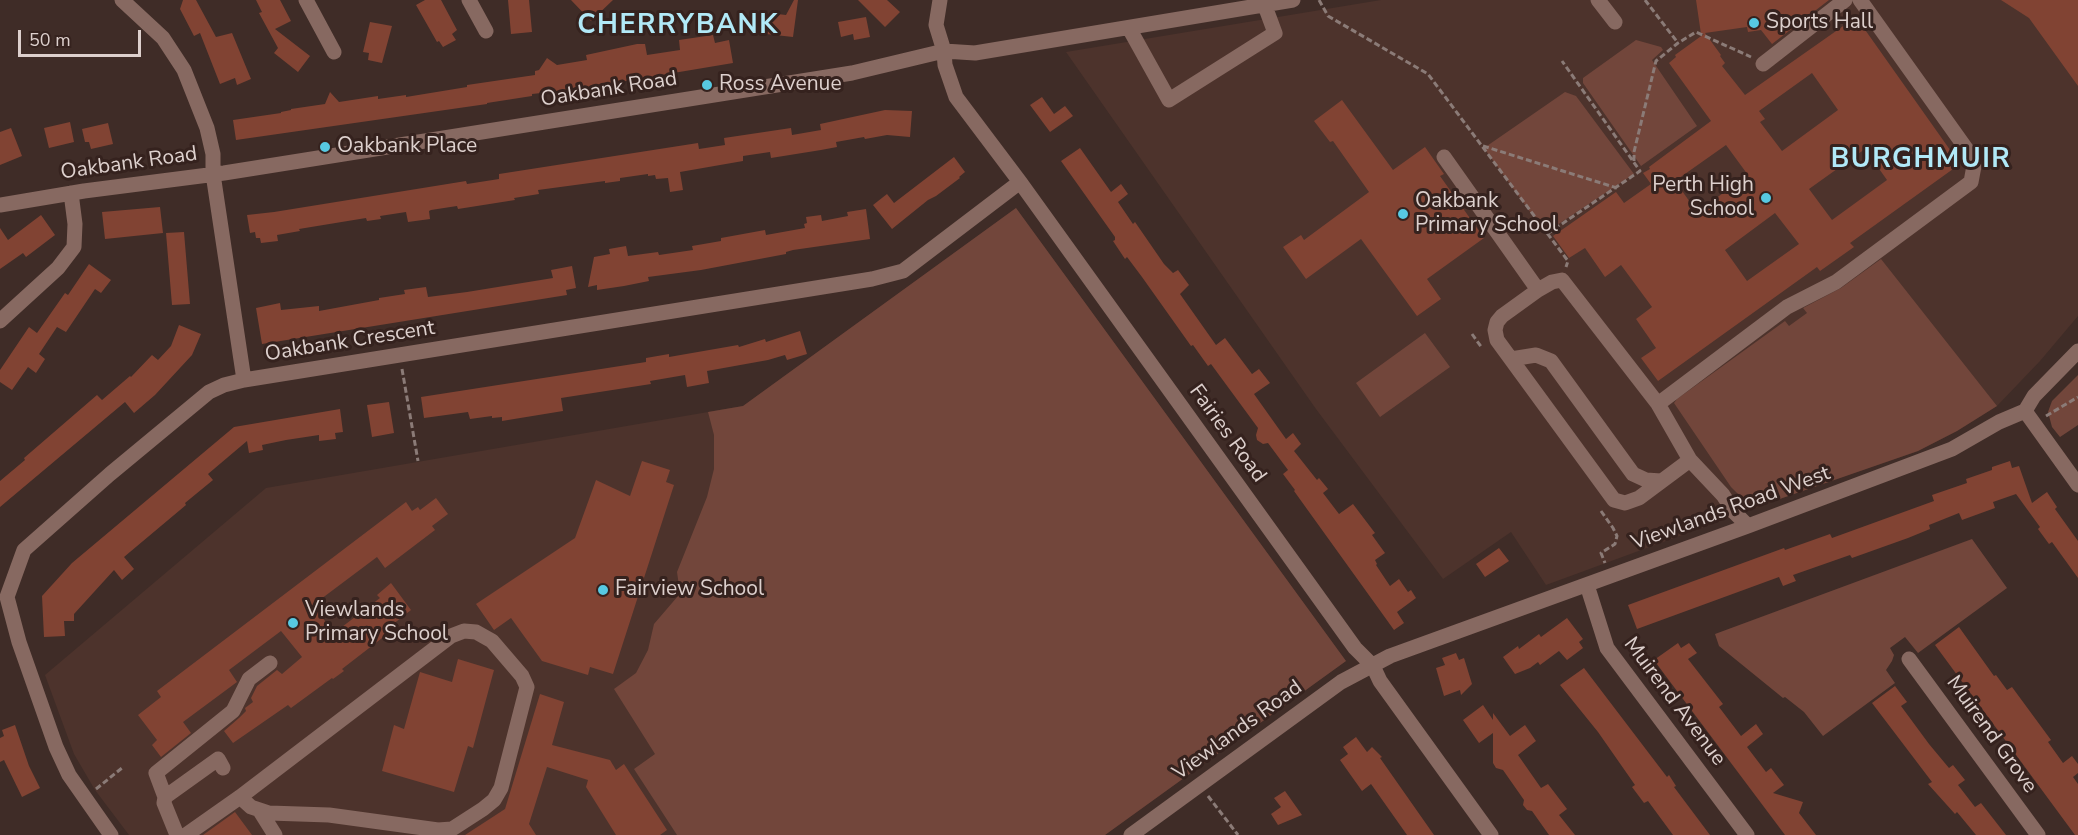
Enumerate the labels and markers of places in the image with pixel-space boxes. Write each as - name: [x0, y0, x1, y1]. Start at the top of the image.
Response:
- place label: Sports Hall: [1766, 10, 1873, 36]
- marker: Sports Hall: [1747, 16, 1761, 30]
- place label: Ross Avenue: [719, 72, 842, 98]
- marker: Ross Avenue: [700, 78, 714, 92]
- place label: Oakbank Place: [337, 134, 477, 160]
- marker: Oakbank Place: [318, 140, 332, 154]
- place label: Perth High School: [1652, 173, 1754, 223]
- place label: Oakbank Primary School: [1415, 189, 1558, 239]
- marker: Perth High School: [1759, 191, 1773, 205]
- marker: Oakbank Primary School: [1396, 207, 1410, 221]
- place label: Fairview School: [615, 577, 764, 603]
- marker: Fairview School: [596, 583, 610, 597]
- place label: Viewlands Primary School: [305, 598, 448, 648]
- marker: Viewlands Primary School: [286, 616, 300, 630]

